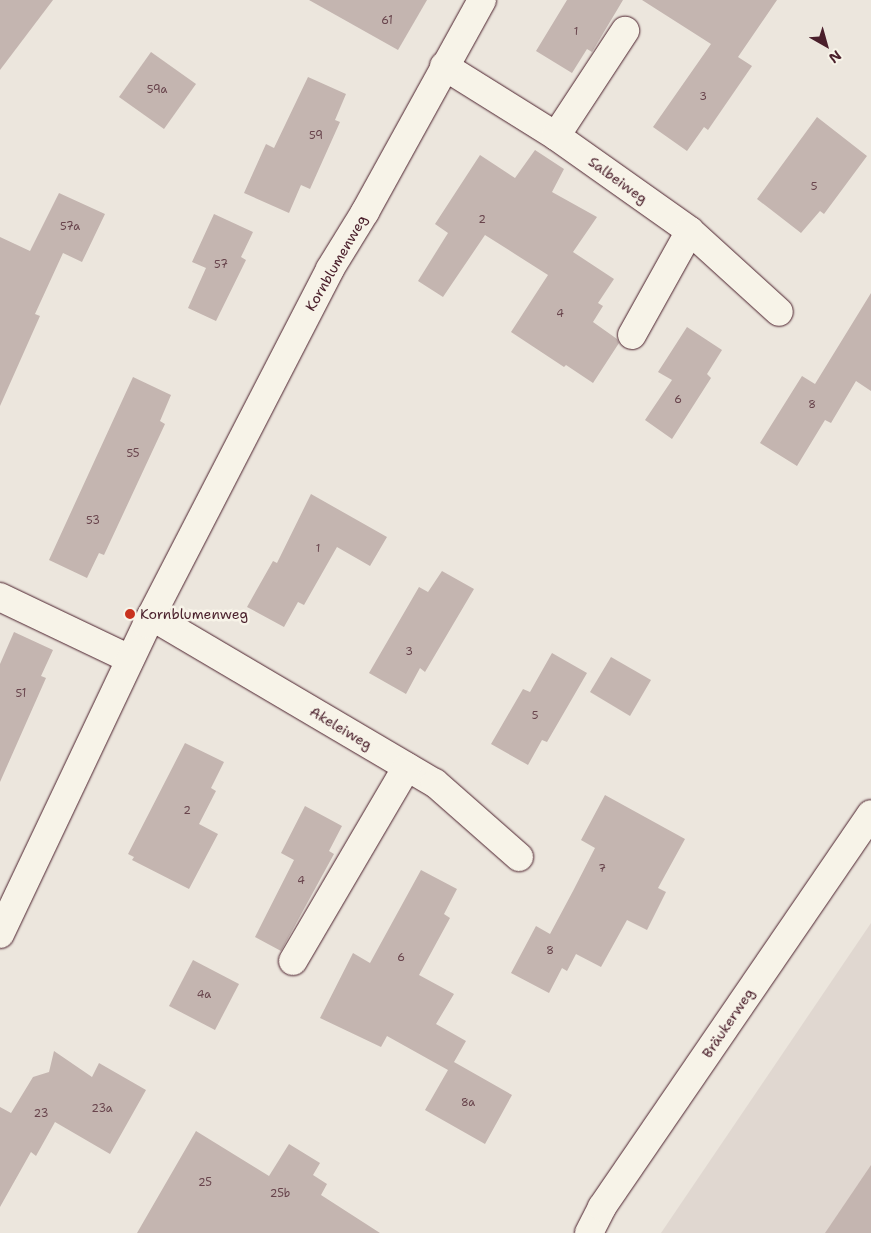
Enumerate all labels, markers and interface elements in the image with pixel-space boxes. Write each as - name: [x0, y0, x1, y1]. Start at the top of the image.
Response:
- house number: 61: [381, 14, 393, 28]
- north arrow: [801, 20, 851, 70]
- house number: 1: [574, 25, 578, 39]
- text: N: [825, 46, 845, 67]
- house number: 59a: [147, 83, 167, 97]
- house number: 3: [699, 90, 707, 104]
- house number: 59: [309, 129, 323, 143]
- street label: Salbeiweg: [585, 153, 651, 207]
- house number: 5: [811, 180, 817, 194]
- street label: Kornblumenweg: [302, 212, 370, 314]
- house number: 2: [478, 213, 486, 227]
- house number: 57a: [60, 220, 80, 234]
- house number: 57: [214, 258, 228, 272]
- house number: 4: [556, 307, 564, 321]
- house number: 6: [674, 393, 682, 407]
- house number: 8: [808, 398, 816, 412]
- house number: 55: [126, 447, 140, 461]
- house number: 53: [86, 514, 100, 528]
- house number: 1: [316, 542, 320, 556]
- place label: Kornblumenweg: [140, 606, 248, 622]
- marker: Kornblumenweg: [124, 608, 136, 620]
- house number: 3: [405, 645, 413, 659]
- house number: 51: [16, 687, 26, 701]
- street label: Akeleiweg: [307, 703, 375, 753]
- house number: 5: [532, 709, 538, 723]
- house number: 2: [183, 804, 191, 818]
- house number: 7: [598, 862, 606, 876]
- house number: 4: [297, 874, 305, 888]
- house number: 8: [546, 944, 554, 958]
- house number: 6: [397, 951, 405, 965]
- street label: Bräukerweg: [699, 985, 757, 1061]
- house number: 4a: [197, 988, 211, 1002]
- house number: 8a: [461, 1096, 475, 1110]
- house number: 23a: [91, 1102, 113, 1116]
- house number: 23: [34, 1107, 48, 1121]
- house number: 25: [198, 1176, 212, 1190]
- house number: 25b: [270, 1187, 290, 1201]

